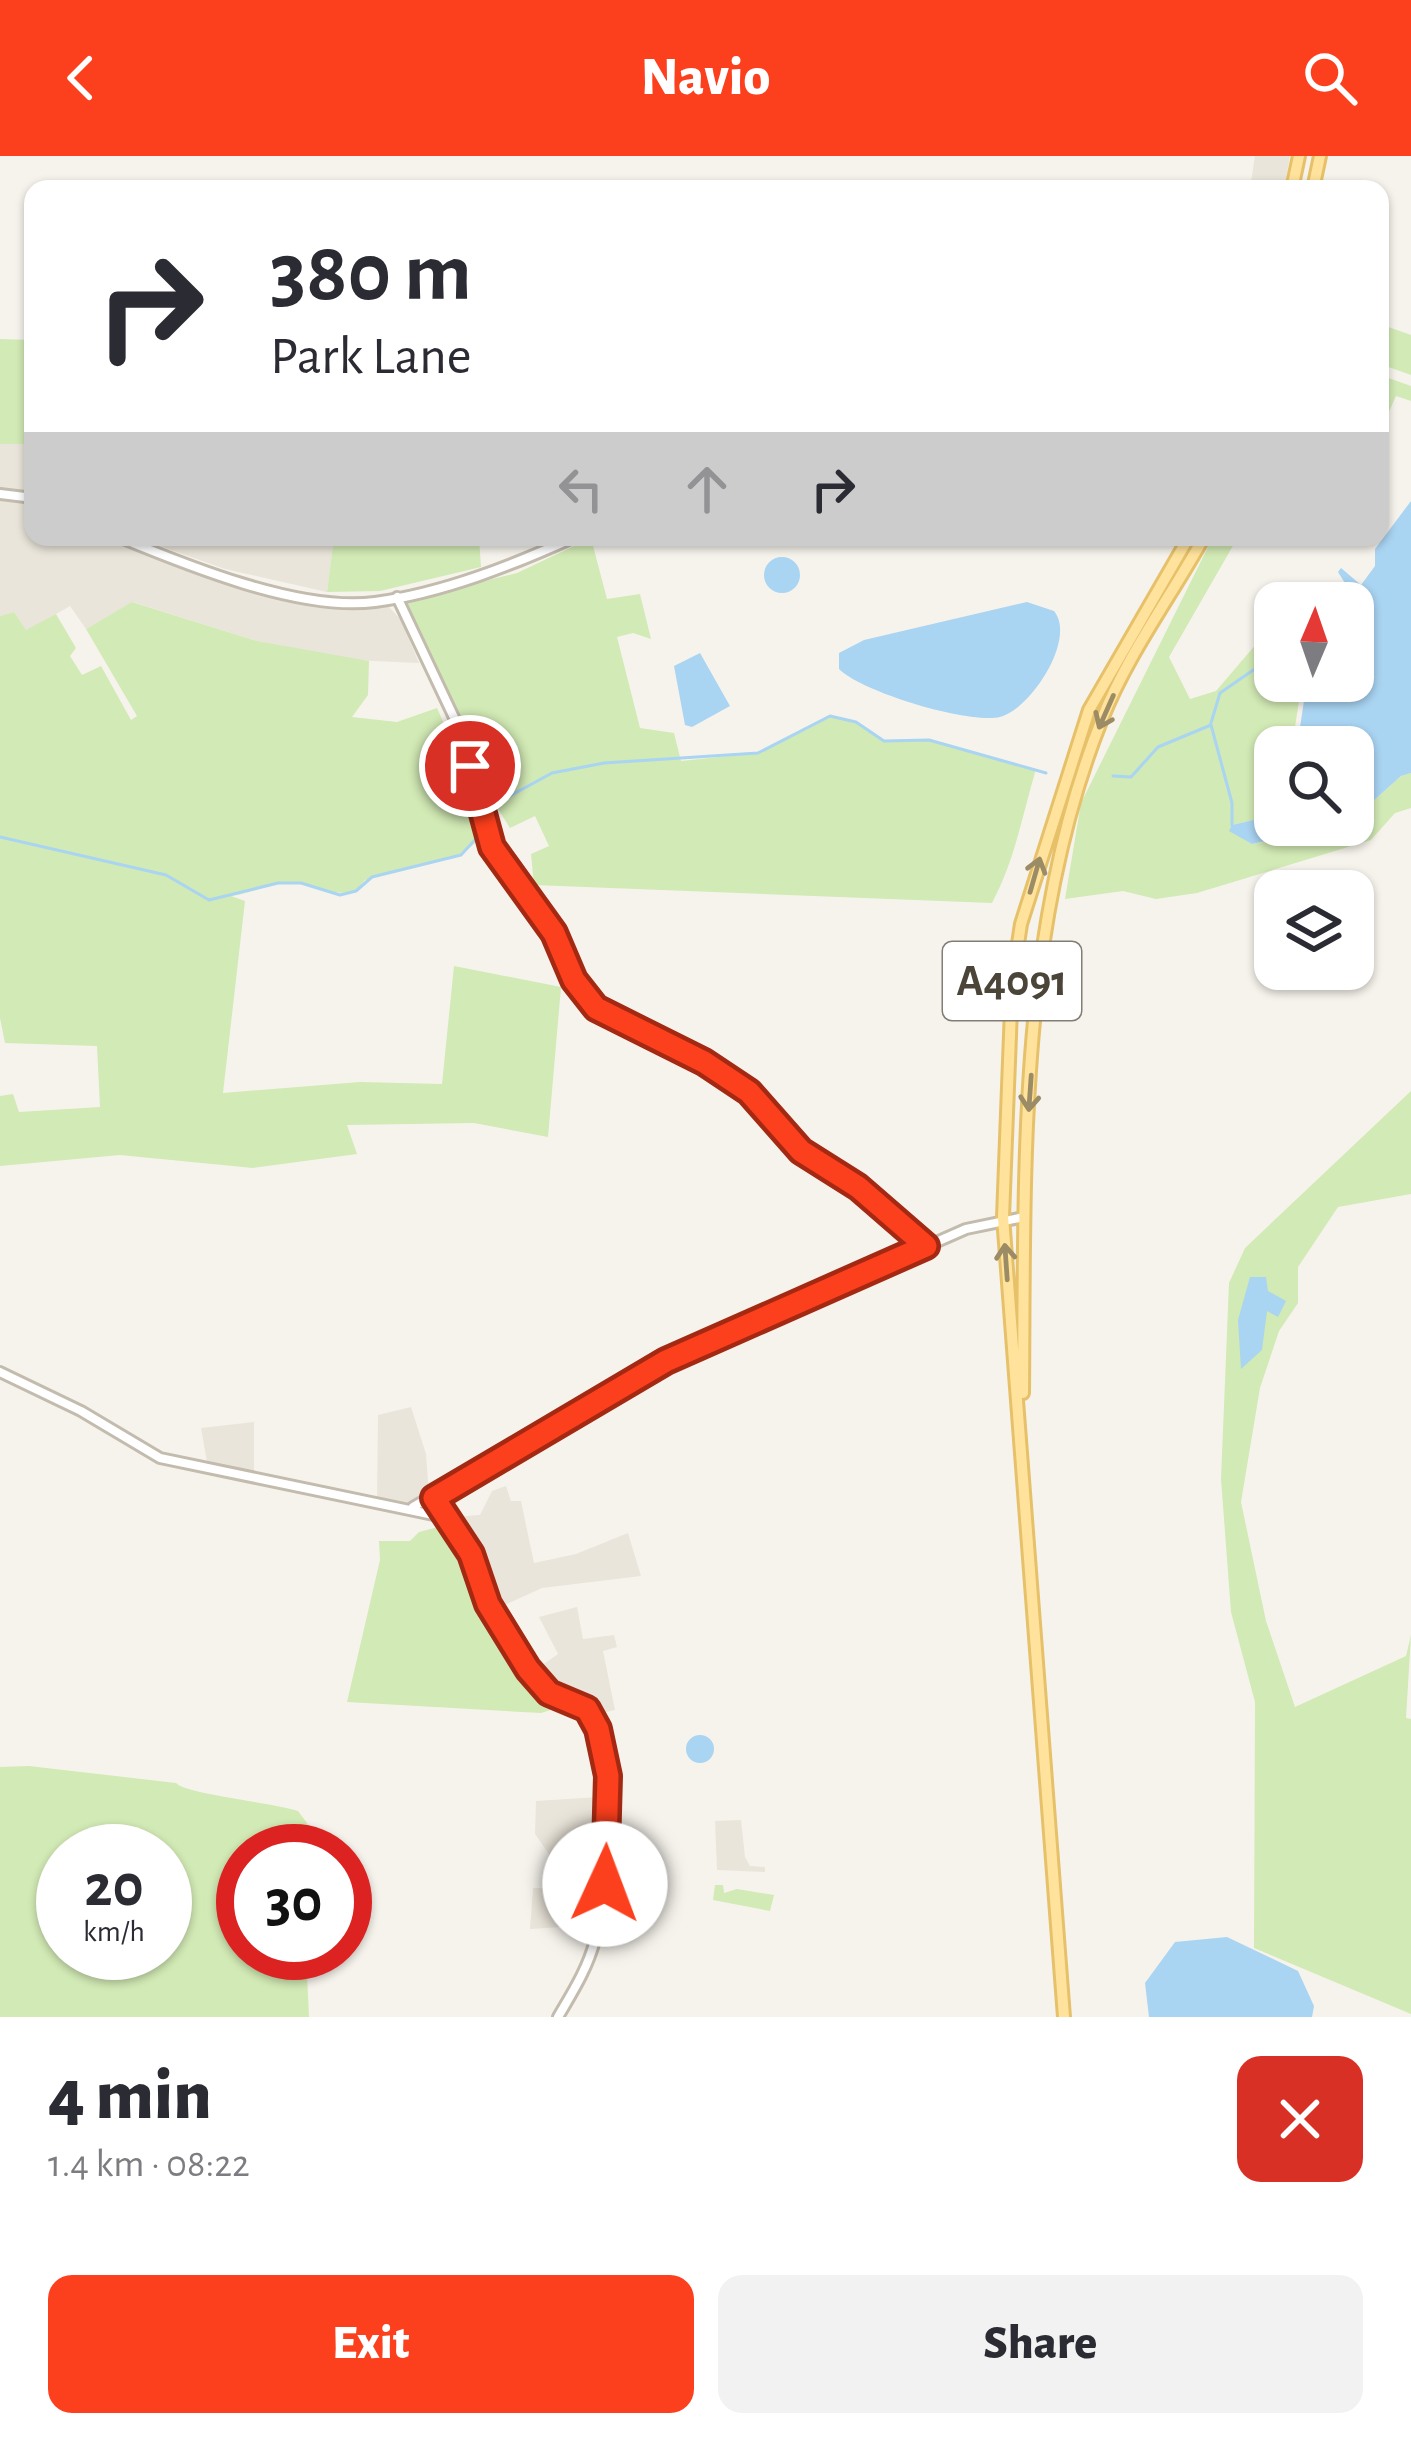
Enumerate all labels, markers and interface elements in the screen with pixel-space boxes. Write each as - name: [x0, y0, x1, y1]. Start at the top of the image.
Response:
- icon: back: [48, 45, 114, 111]
- icon: search: [1297, 45, 1363, 111]
- text: Navio: [641, 51, 770, 105]
- icon: right: [72, 228, 228, 384]
- text: 380 m: [270, 232, 472, 316]
- text: Park Lane: [270, 330, 472, 384]
- icon: left: [548, 456, 614, 522]
- icon: ahead: [674, 456, 740, 522]
- icon: right: [800, 456, 866, 522]
- north arrow: [1254, 582, 1374, 702]
- map controls: [1254, 582, 1374, 990]
- one-way arrow: [1093, 693, 1115, 729]
- pin: [419, 715, 521, 817]
- button: search: [1254, 726, 1374, 846]
- icon: arrive: [437, 733, 503, 799]
- one-way arrow: [1025, 857, 1047, 895]
- button: layers: [1254, 870, 1374, 990]
- road number: A4091: [943, 942, 1081, 1020]
- one-way arrow: [1018, 1073, 1041, 1112]
- one-way arrow: [995, 1243, 1018, 1282]
- position arrow: [542, 1821, 668, 1947]
- speed limit sign: 30: [216, 1824, 372, 1980]
- text: 20: [84, 1857, 144, 1917]
- text: km/h: [83, 1917, 145, 1947]
- button: close: [1237, 2056, 1363, 2182]
- text: 4 min: [48, 2060, 212, 2132]
- text: 1.4 km · 08:22: [48, 2145, 250, 2184]
- button: Exit: [48, 2275, 694, 2413]
- button: Share: [718, 2275, 1363, 2413]

